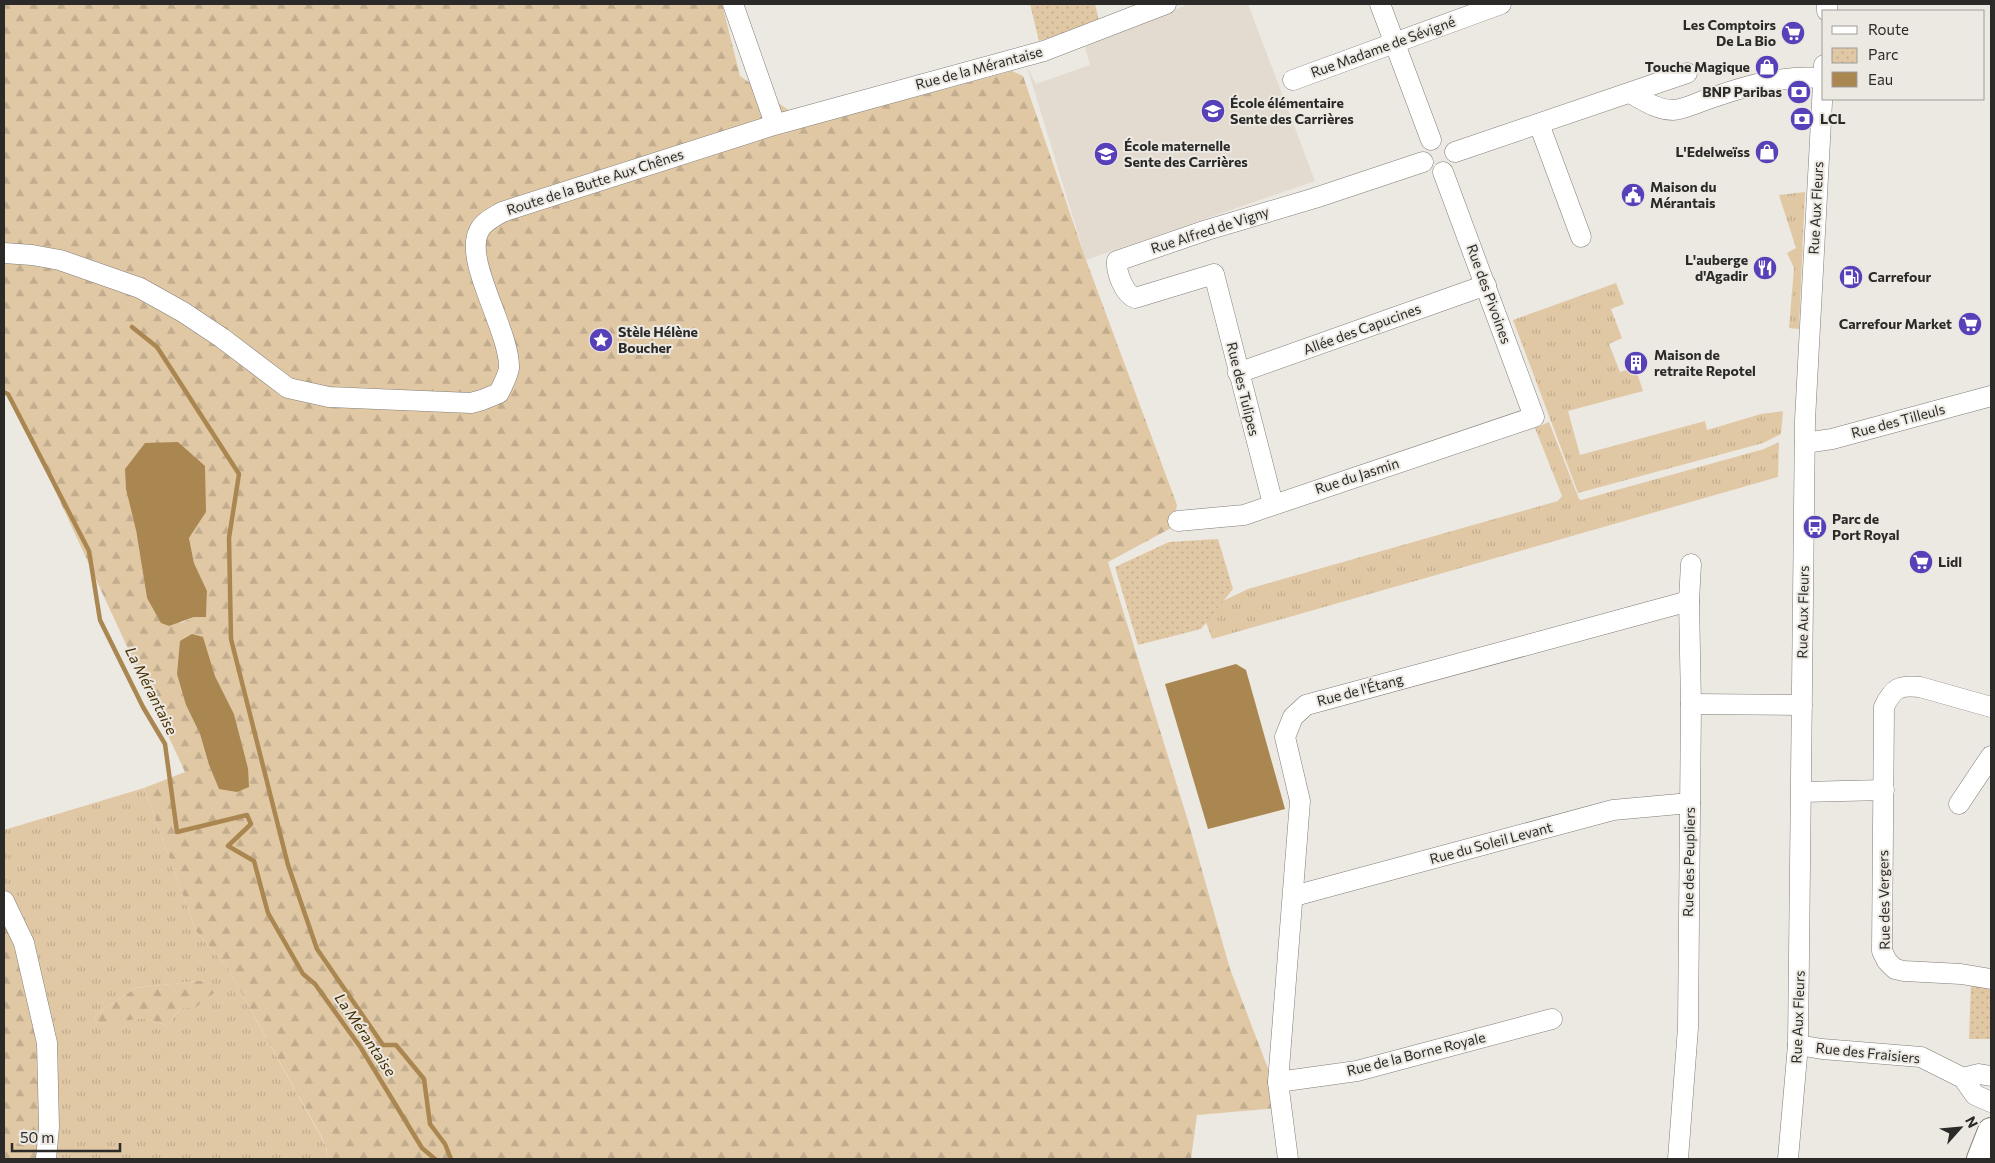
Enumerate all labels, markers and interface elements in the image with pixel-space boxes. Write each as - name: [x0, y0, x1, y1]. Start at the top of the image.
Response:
- legend: [1822, 10, 1985, 100]
- street label: Rue Madame de Sévigné: [1308, 12, 1458, 81]
- place label: Les Comptoirs De La Bio: [1683, 16, 1776, 49]
- supermarket icon: Les Comptoirs De La Bio: [1780, 20, 1806, 46]
- text: Route: [1868, 20, 1909, 38]
- street label: Rue de la Mérantaise: [913, 42, 1044, 93]
- text: Parc: [1868, 45, 1898, 63]
- shop icon: Touche Magique: [1754, 54, 1780, 80]
- place label: Touche Magique: [1645, 58, 1750, 75]
- text: Eau: [1868, 70, 1893, 88]
- bank icon: BNP Paribas: [1786, 79, 1812, 105]
- place label: BNP Paribas: [1702, 83, 1782, 100]
- place label: École élémentaire Sente des Carrières: [1230, 94, 1354, 127]
- school or university icon: École élémentaire Sente des Carrières: [1200, 98, 1226, 124]
- bank icon: LCL: [1789, 106, 1815, 132]
- place label: LCL: [1820, 110, 1846, 127]
- place label: École maternelle Sente des Carrières: [1124, 137, 1248, 170]
- shop icon: L'Edelweïss: [1754, 139, 1780, 165]
- school or university icon: École maternelle Sente des Carrières: [1093, 141, 1119, 167]
- place label: L'Edelweïss: [1675, 143, 1750, 160]
- street label: Route de la Butte Aux Chênes: [504, 145, 685, 218]
- street label: Rue Aux Fleurs: [1805, 161, 1826, 255]
- place label: Maison du Mérantais: [1650, 178, 1716, 211]
- public building icon: Maison du Mérantais: [1620, 182, 1646, 208]
- street label: Rue Alfred de Vigny: [1148, 202, 1271, 257]
- street label: Rue des Pivoines: [1464, 242, 1515, 346]
- place label: L'auberge d'Agadir: [1685, 251, 1748, 284]
- restaurant icon: L'auberge d'Agadir: [1752, 255, 1778, 281]
- fuel station icon: Carrefour: [1838, 264, 1864, 290]
- place label: Carrefour: [1868, 268, 1931, 285]
- street label: Allée des Capucines: [1301, 299, 1423, 358]
- supermarket icon: Carrefour Market: [1957, 311, 1983, 337]
- place label: Carrefour Market: [1839, 315, 1952, 332]
- place label: Stèle Hélène Boucher: [618, 323, 698, 356]
- place icon: Stèle Hélène Boucher: [588, 327, 614, 353]
- street label: Rue des Tulipes: [1224, 340, 1263, 438]
- place label: Maison de retraite Repotel: [1654, 346, 1756, 379]
- building icon: Maison de retraite Repotel: [1623, 350, 1649, 376]
- street label: Rue des Tilleuls: [1849, 400, 1947, 441]
- street label: Rue du Jasmin: [1313, 454, 1401, 497]
- place label: Parc de Port Royal: [1832, 510, 1900, 543]
- bus stop icon: Parc de Port Royal: [1802, 514, 1828, 540]
- supermarket icon: Lidl: [1908, 549, 1934, 575]
- place label: Lidl: [1938, 553, 1962, 570]
- street label: Rue Aux Fleurs: [1793, 565, 1812, 659]
- water label: La Mérantaise: [122, 644, 182, 738]
- street label: Rue de l'Étang: [1315, 670, 1405, 709]
- street label: Rue des Peupliers: [1679, 807, 1698, 917]
- street label: Rue du Soleil Levant: [1428, 818, 1554, 867]
- street label: Rue des Vergers: [1874, 850, 1893, 950]
- street label: Rue Aux Fleurs: [1787, 970, 1808, 1064]
- water label: La Mérantaise: [331, 989, 400, 1080]
- street label: Rue de la Borne Royale: [1345, 1028, 1487, 1079]
- street label: Rue des Fraisiers: [1815, 1039, 1921, 1066]
- north arrow: [1935, 1103, 1985, 1153]
- text: N: [1962, 1113, 1982, 1130]
- scale bar: [12, 1120, 120, 1152]
- text: 50 m: [20, 1128, 54, 1146]

